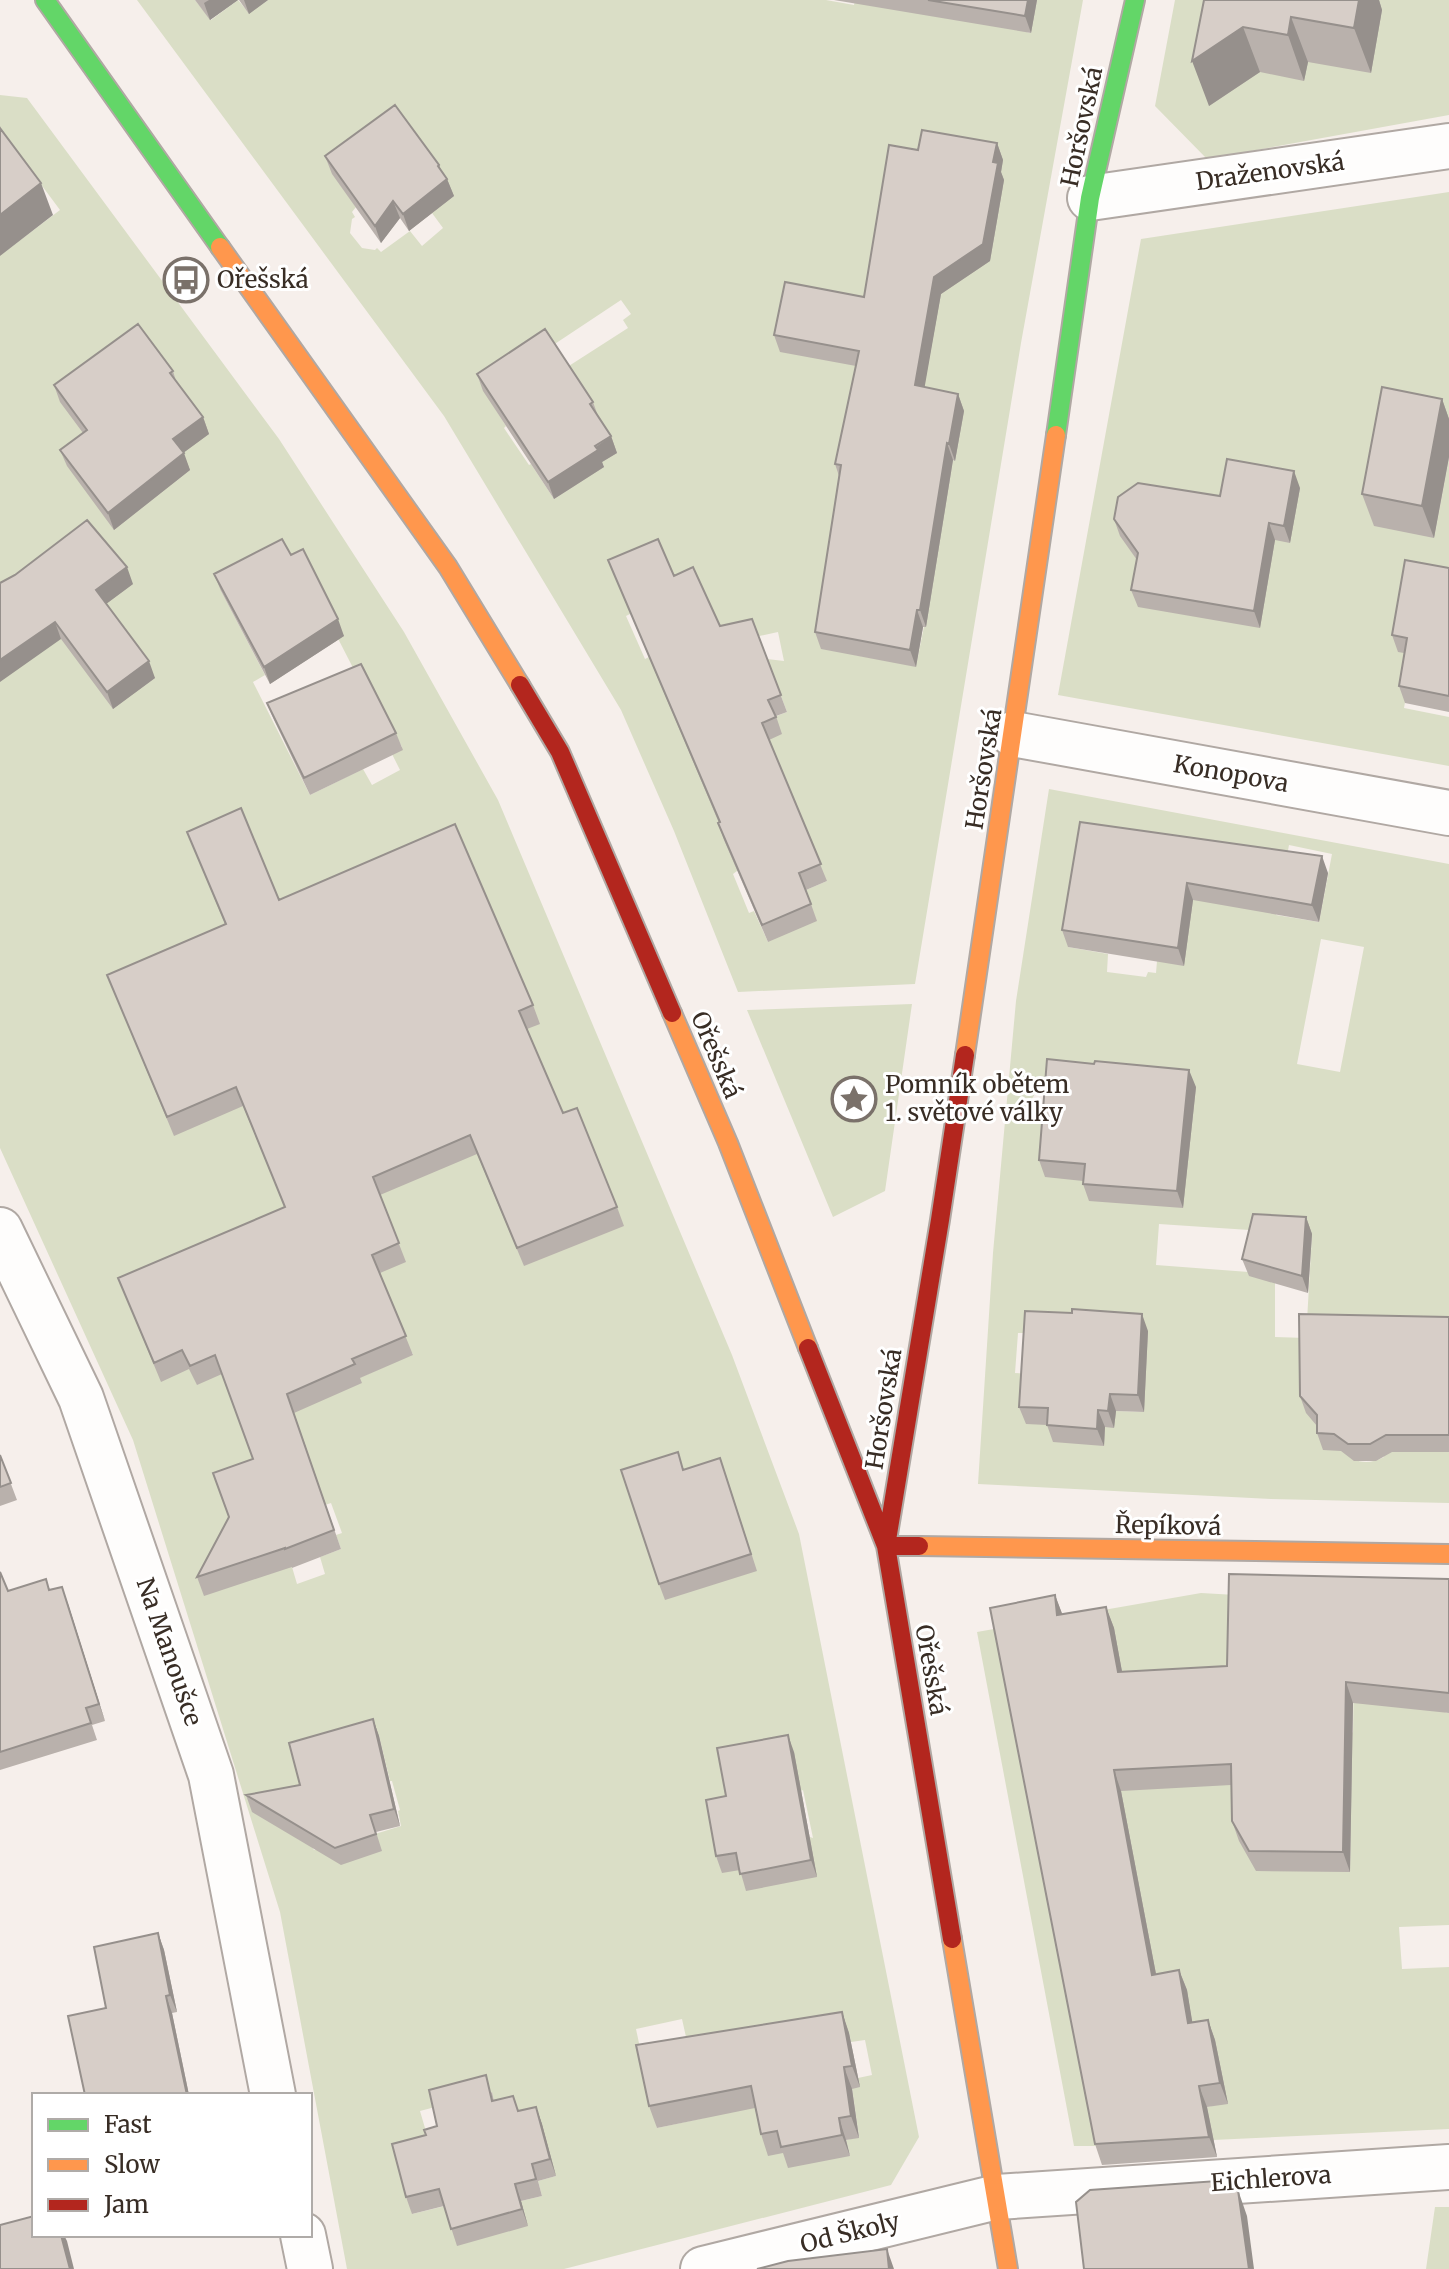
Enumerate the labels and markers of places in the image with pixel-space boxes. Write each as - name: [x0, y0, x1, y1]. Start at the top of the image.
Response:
- bus stop icon: Ořešská: [162, 256, 210, 304]
- place label: Ořešská: [217, 264, 309, 295]
- place label: Pomník obětem 1. světové války: [885, 1069, 1069, 1128]
- place icon: Pomník obětem 1. světové války: [830, 1075, 878, 1123]

